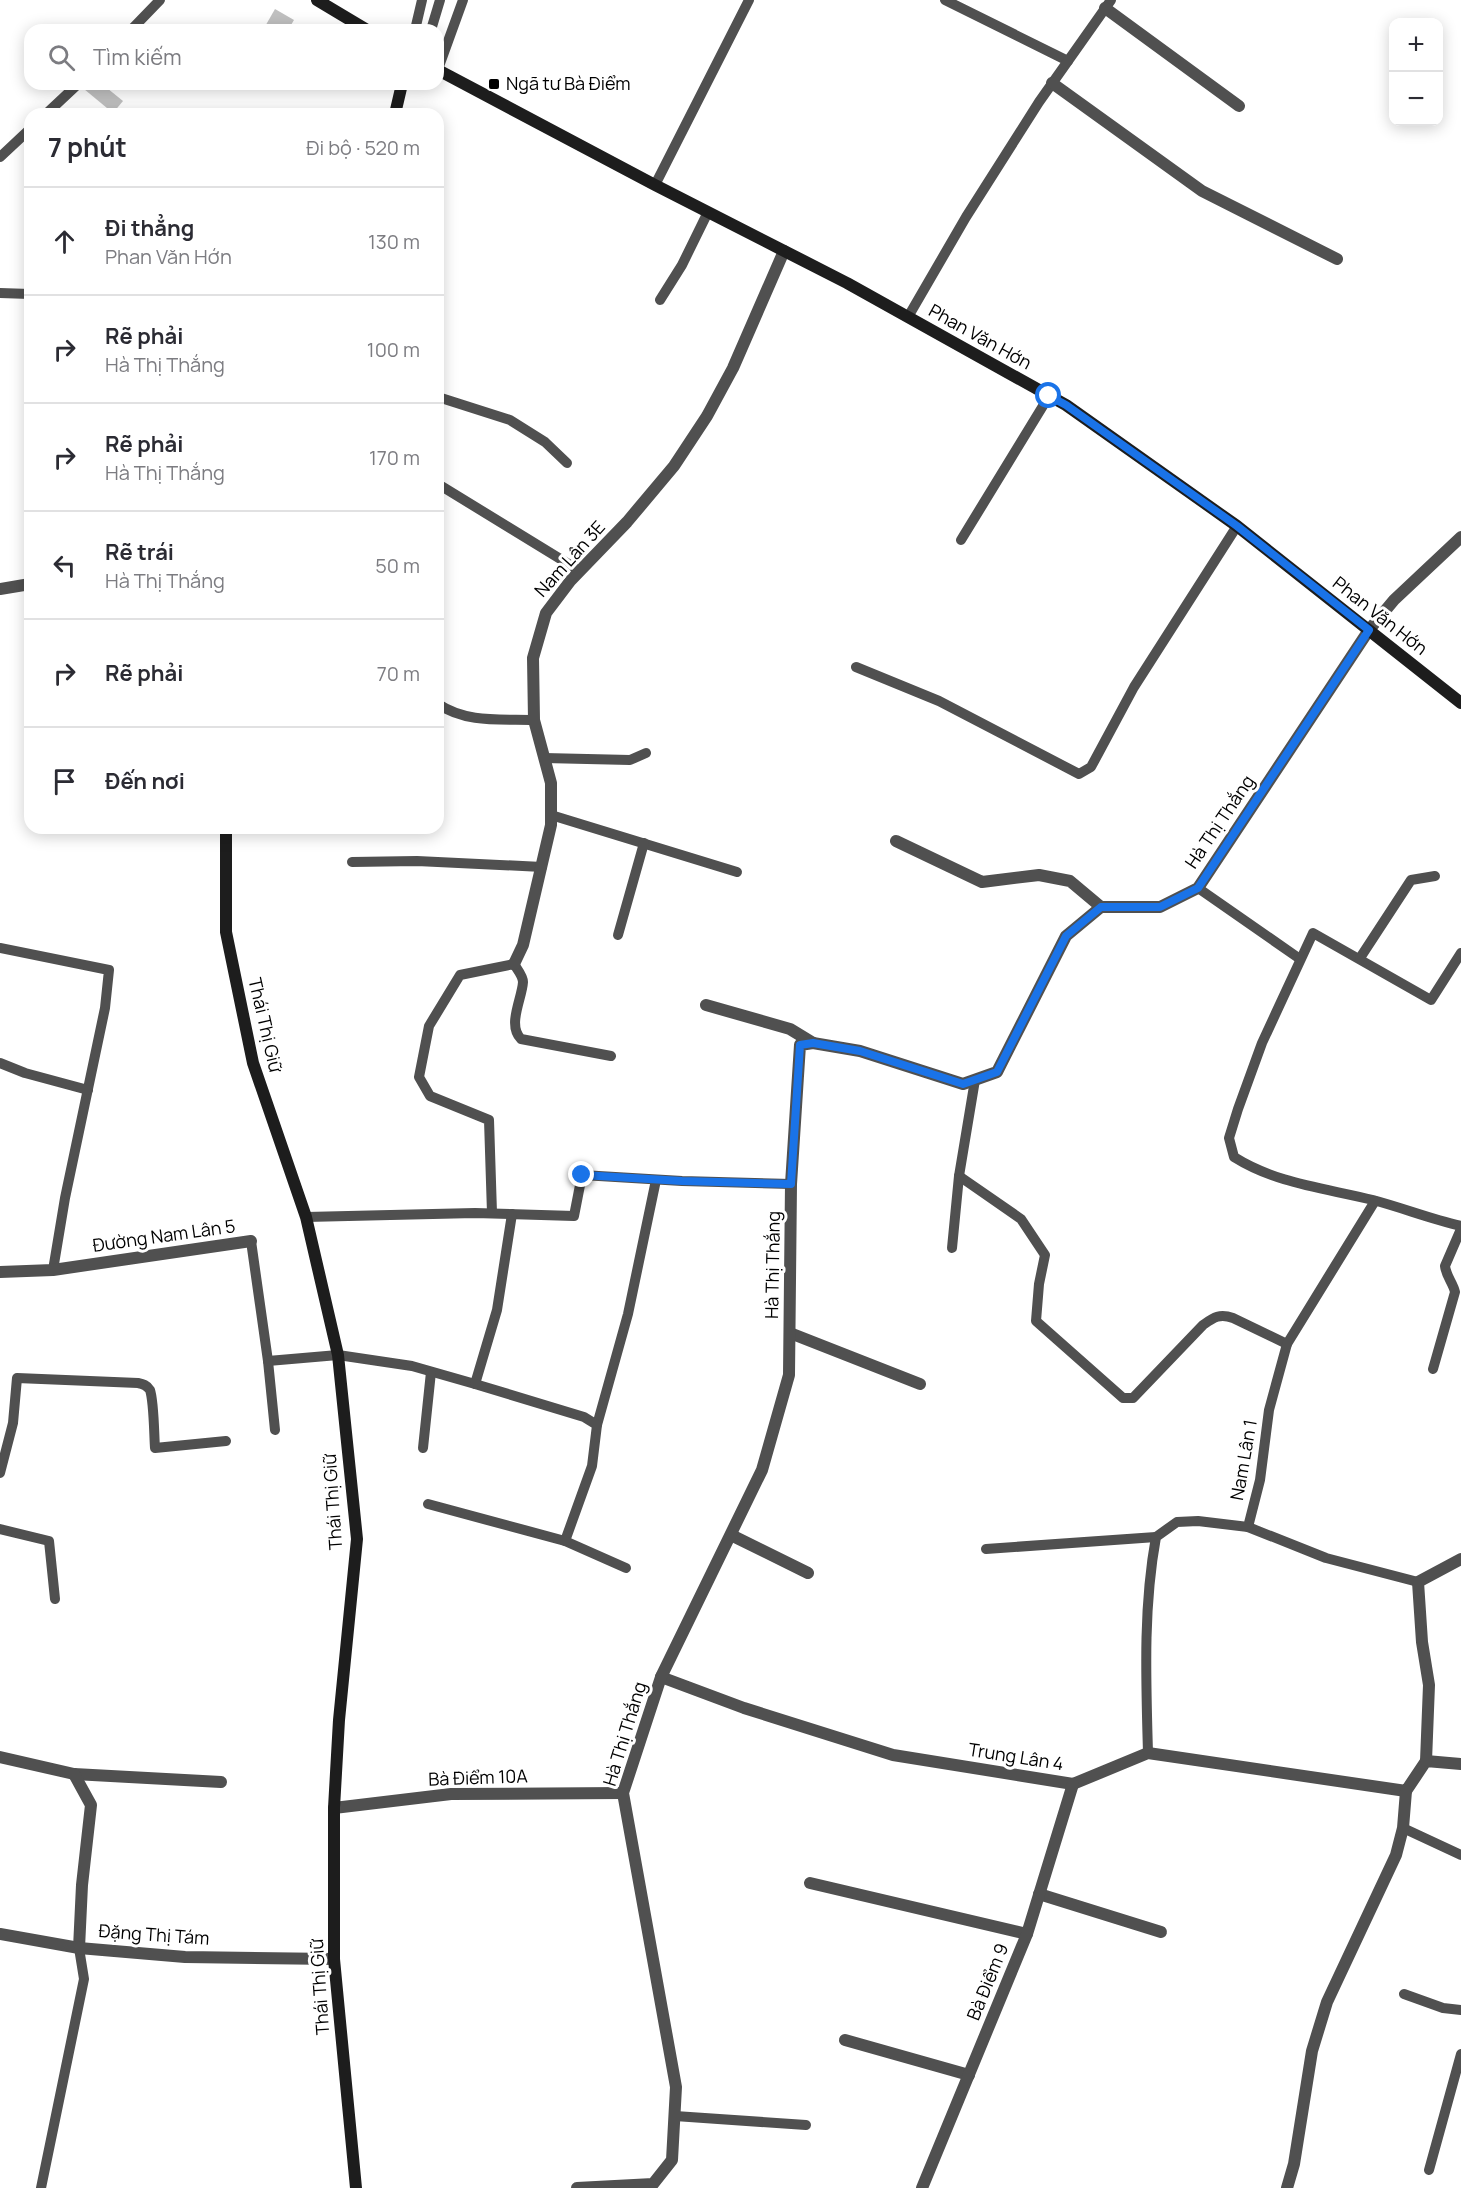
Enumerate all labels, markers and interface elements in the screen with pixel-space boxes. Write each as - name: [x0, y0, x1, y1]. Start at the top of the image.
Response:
- map controls: [1389, 18, 1443, 126]
- button: +: [1389, 18, 1443, 72]
- search box: [24, 24, 444, 90]
- icon: search: [45, 41, 78, 74]
- text: Tìm kiếm: [93, 42, 182, 72]
- place label: Ngã tư Bà Điểm: [506, 71, 630, 95]
- button: −: [1389, 72, 1443, 126]
- marker: Ngã tư Bà Điểm: [487, 77, 501, 91]
- text: 7 phút: [48, 129, 127, 165]
- text: Đi bộ · 520 m: [306, 134, 420, 161]
- text: Đi thẳng: [105, 213, 194, 243]
- icon: ahead: [48, 225, 81, 258]
- text: 130 m: [368, 228, 420, 255]
- text: Phan Văn Hớn: [105, 243, 232, 270]
- street label: Phan Văn Hớn: [925, 298, 1036, 374]
- text: Rẽ phải: [105, 321, 183, 351]
- icon: right: [48, 333, 81, 366]
- text: 100 m: [367, 336, 420, 363]
- text: Hà Thị Thắng: [105, 351, 225, 378]
- route start: [1035, 382, 1061, 408]
- text: Rẽ phải: [105, 429, 183, 459]
- icon: right: [48, 441, 81, 474]
- text: 170 m: [369, 444, 420, 471]
- text: Hà Thị Thắng: [105, 459, 225, 486]
- street label: Nam Lân 3E: [529, 515, 610, 602]
- text: Rẽ trái: [105, 537, 174, 567]
- icon: left: [48, 549, 81, 582]
- text: 50 m: [375, 552, 420, 579]
- text: Hà Thị Thắng: [105, 567, 225, 594]
- street label: Phan Văn Hớn: [1328, 571, 1433, 660]
- icon: right: [48, 657, 81, 690]
- text: Rẽ phải: [105, 658, 183, 688]
- text: 70 m: [377, 660, 420, 687]
- icon: arrive: [48, 765, 81, 798]
- text: Đến nơi: [105, 766, 185, 796]
- street label: Hà Thị Thắng: [1179, 770, 1259, 873]
- street label: Thái Thị Giữ: [243, 975, 289, 1076]
- route end: [568, 1161, 594, 1187]
- street label: Hà Thị Thắng: [759, 1211, 785, 1319]
- street label: Đường Nam Lân 5: [91, 1213, 237, 1257]
- street label: Nam Lân 1: [1224, 1418, 1262, 1502]
- street label: Thái Thị Giữ: [317, 1452, 347, 1551]
- street label: Hà Thị Thắng: [597, 1679, 651, 1789]
- street label: Trung Lân 4: [967, 1737, 1065, 1775]
- street label: Bà Điểm 10A: [428, 1763, 529, 1791]
- street label: Đặng Thị Tám: [98, 1918, 210, 1950]
- street label: Thái Thị Giữ: [304, 1937, 334, 2036]
- street label: Bà Điểm 9: [961, 1940, 1013, 2024]

